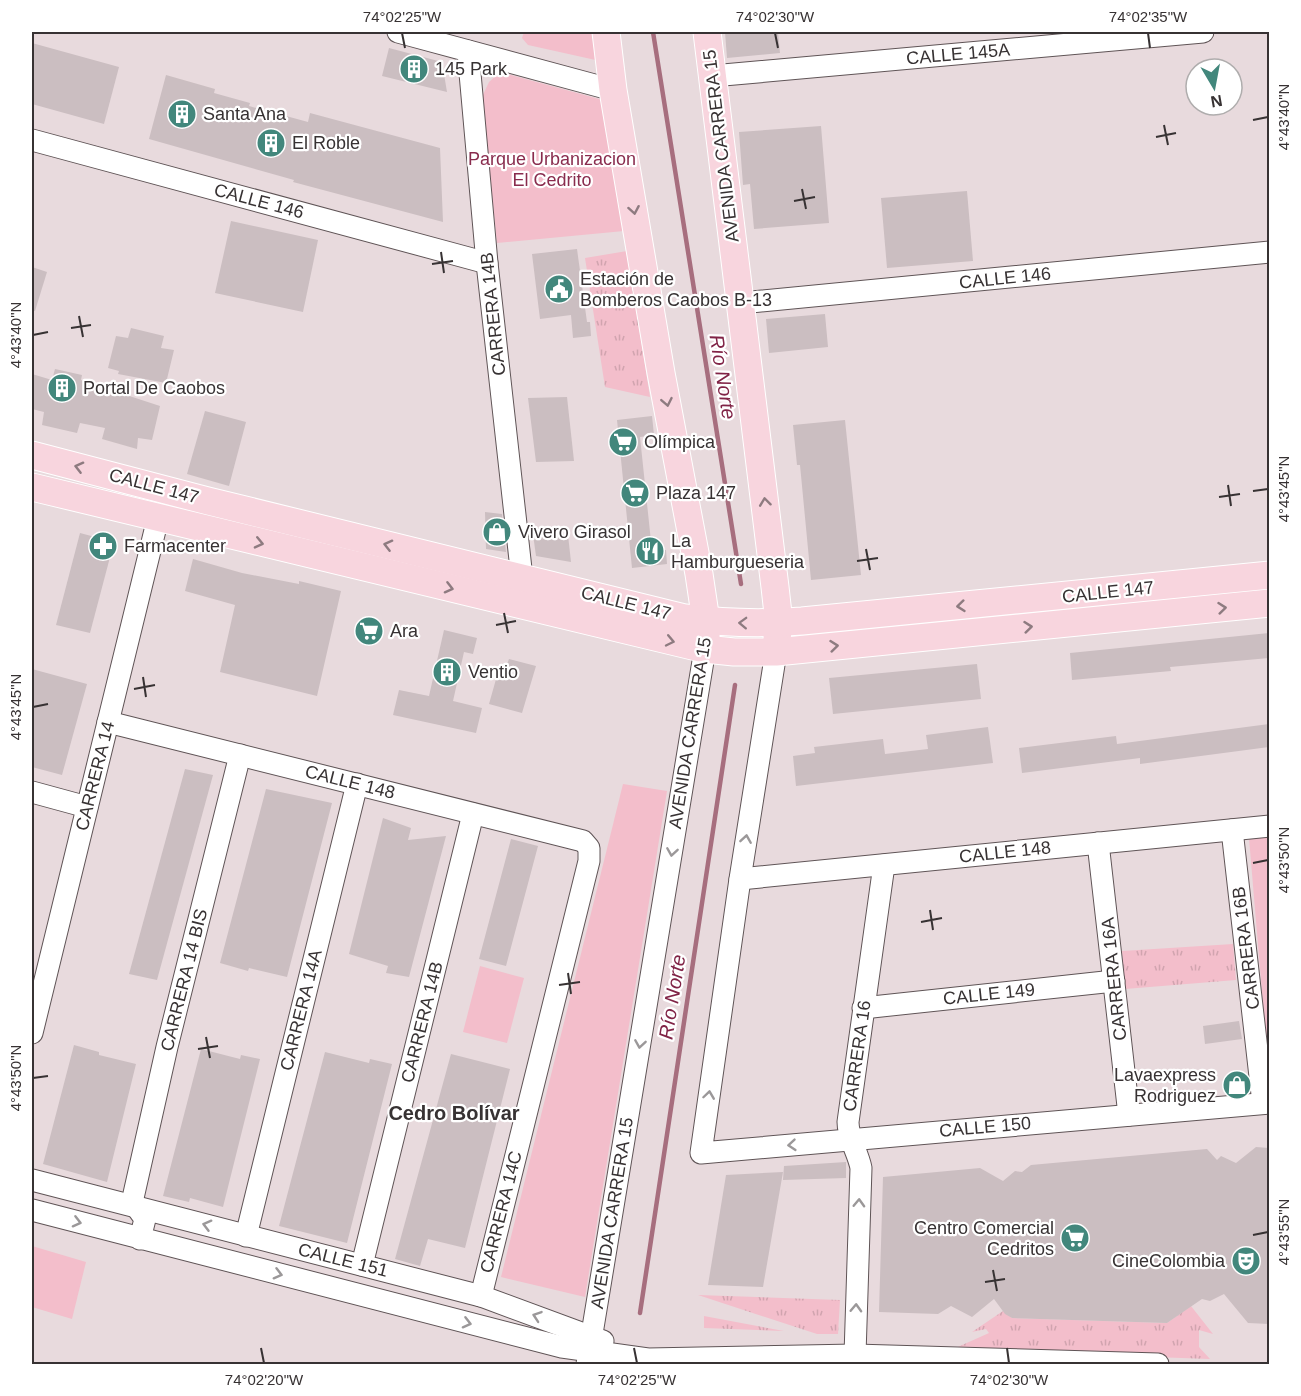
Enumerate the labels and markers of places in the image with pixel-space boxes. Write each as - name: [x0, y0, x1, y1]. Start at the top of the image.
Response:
- building icon: 145 Park: [398, 53, 430, 85]
- place label: 145 Park: [435, 59, 508, 79]
- building icon: Santa Ana: [166, 98, 198, 130]
- place label: Santa Ana: [203, 104, 287, 124]
- building icon: El Roble: [255, 127, 287, 159]
- place label: El Roble: [292, 133, 360, 153]
- place label: Estación de Bomberos Caobos B-13: [580, 269, 772, 310]
- public building icon: Estación de Bomberos Caobos B-13: [543, 273, 575, 305]
- building icon: Portal De Caobos: [46, 372, 78, 404]
- place label: Portal De Caobos: [83, 378, 225, 398]
- supermarket icon: Olímpica: [607, 426, 639, 458]
- place label: Olímpica: [644, 432, 716, 452]
- supermarket icon: Plaza 147: [619, 477, 651, 509]
- place label: Plaza 147: [656, 483, 736, 503]
- shop icon: Vivero Girasol: [481, 516, 513, 548]
- place label: Vivero Girasol: [518, 522, 631, 542]
- pharmacy icon: Farmacenter: [87, 530, 119, 562]
- place label: La Hamburgueseria: [671, 531, 805, 572]
- restaurant icon: La Hamburgueseria: [634, 535, 666, 567]
- place label: Farmacenter: [124, 536, 226, 556]
- supermarket icon: Ara: [353, 615, 385, 647]
- place label: Ara: [390, 621, 419, 641]
- building icon: Ventio: [431, 656, 463, 688]
- place label: Ventio: [468, 662, 518, 682]
- place label: Lavaexpress Rodriguez: [1114, 1065, 1216, 1106]
- shop icon: Lavaexpress Rodriguez: [1221, 1069, 1253, 1101]
- place label: Centro Comercial Cedritos: [914, 1218, 1054, 1259]
- supermarket icon: Centro Comercial Cedritos: [1059, 1222, 1091, 1254]
- theatre icon: CineColombia: [1230, 1245, 1262, 1277]
- place label: CineColombia: [1112, 1251, 1226, 1271]

